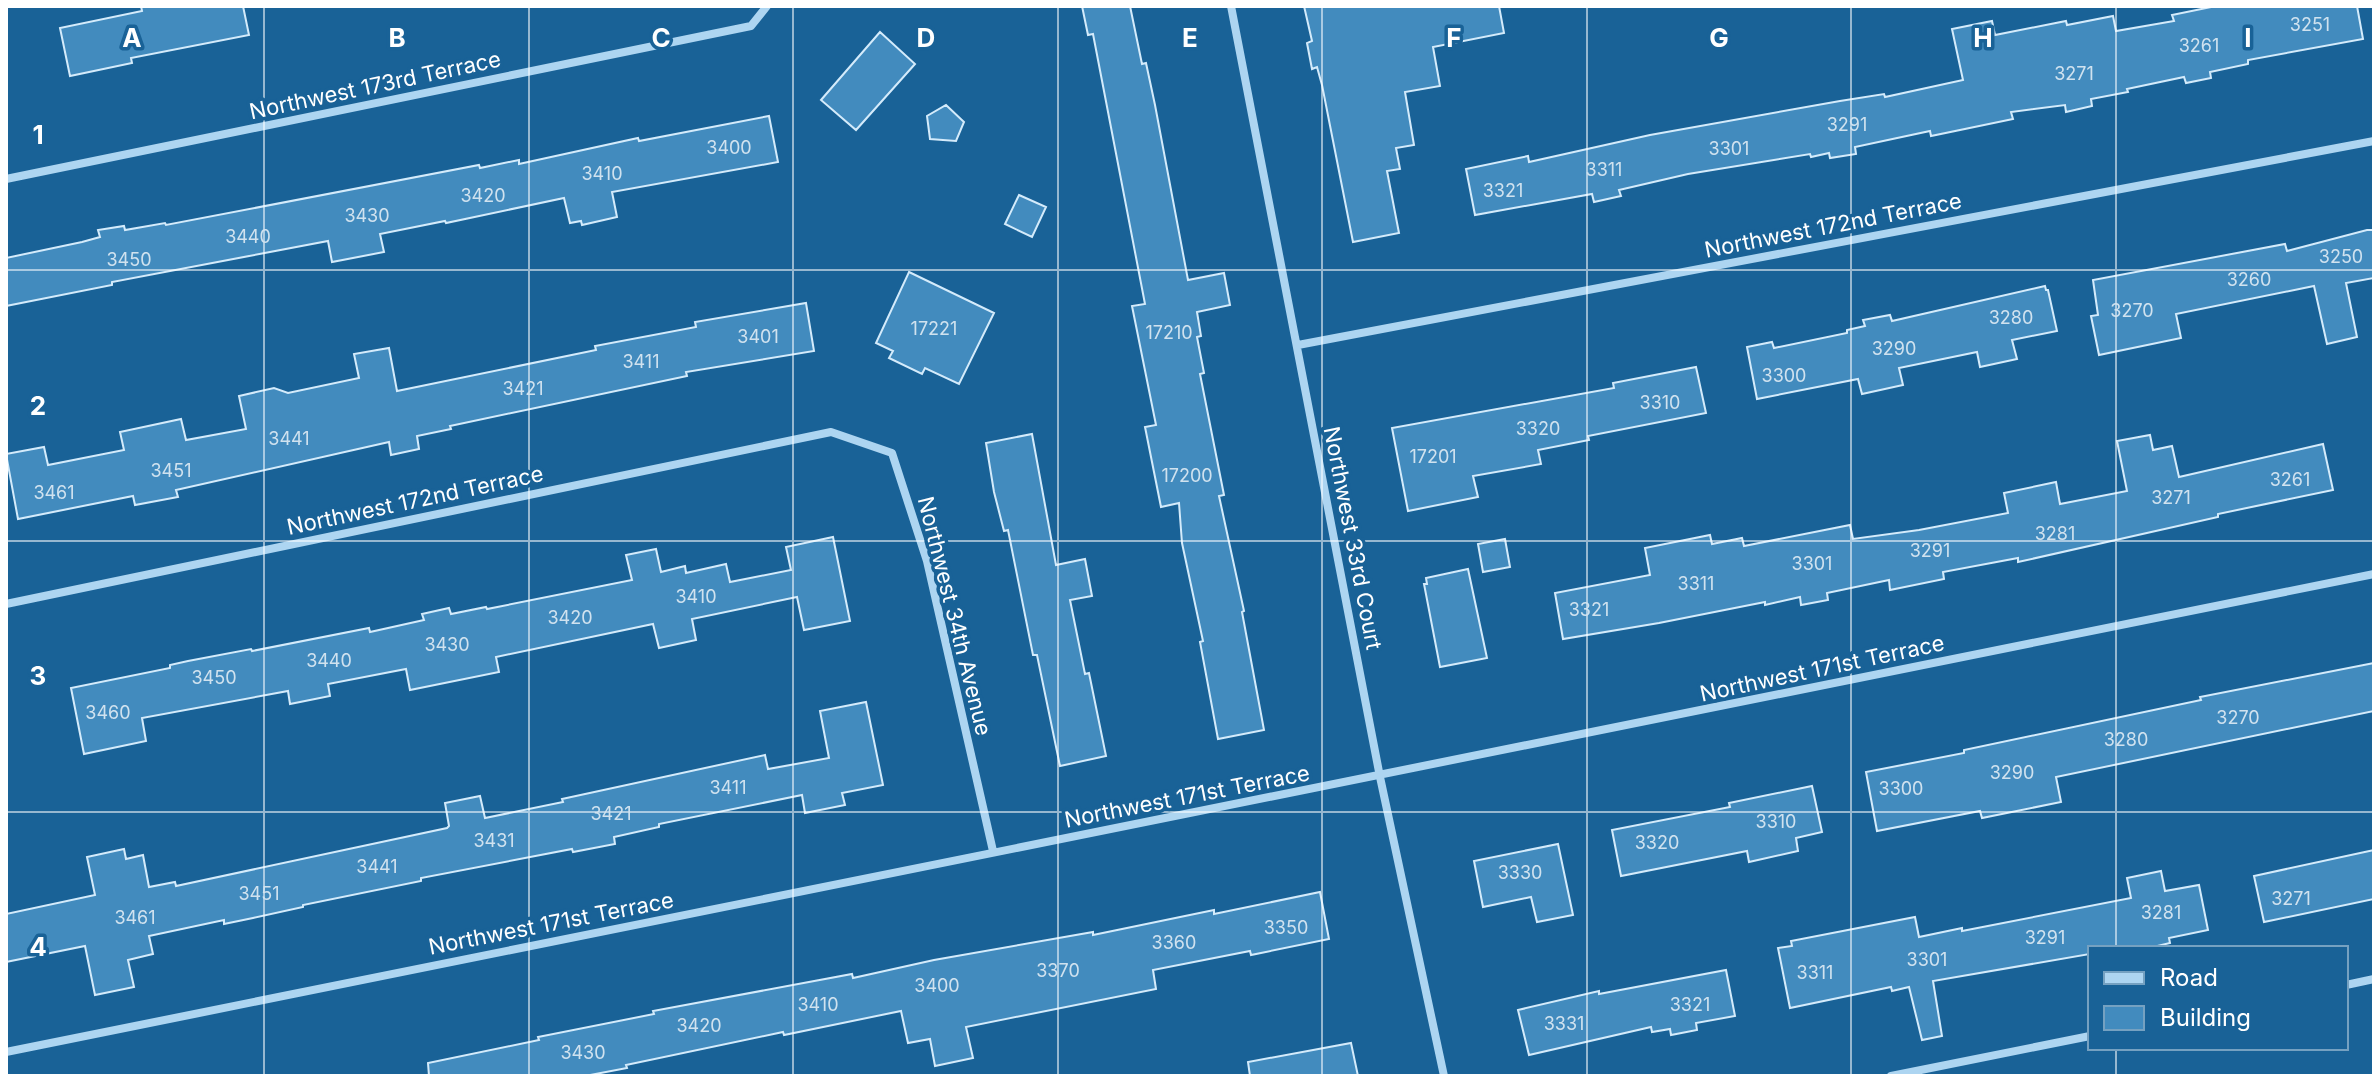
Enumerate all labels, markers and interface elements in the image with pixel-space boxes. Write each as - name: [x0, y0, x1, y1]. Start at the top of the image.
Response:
- house number: 3251: [2290, 14, 2330, 35]
- text: A: [122, 22, 142, 53]
- text: B: [388, 22, 406, 53]
- text: C: [651, 22, 671, 53]
- text: D: [917, 22, 935, 53]
- text: E: [1182, 22, 1198, 53]
- text: F: [1446, 22, 1462, 53]
- text: G: [1709, 22, 1729, 53]
- text: H: [1973, 22, 1993, 53]
- text: I: [2244, 22, 2252, 53]
- house number: 3261: [2179, 35, 2219, 56]
- street label: Northwest 173rd Terrace: [247, 46, 503, 124]
- house number: 3271: [2054, 63, 2094, 84]
- house number: 3291: [1827, 114, 1867, 135]
- text: 1: [32, 119, 44, 150]
- house number: 3400: [706, 137, 752, 158]
- house number: 3301: [1709, 138, 1749, 159]
- house number: 3311: [1586, 159, 1622, 180]
- house number: 3410: [581, 163, 623, 184]
- house number: 3321: [1483, 180, 1523, 201]
- house number: 3420: [460, 185, 506, 206]
- street label: Northwest 172nd Terrace: [1702, 187, 1964, 263]
- house number: 3430: [344, 205, 390, 226]
- house number: 3440: [225, 226, 271, 247]
- house number: 3250: [2319, 246, 2363, 267]
- house number: 3450: [106, 249, 152, 270]
- house number: 3260: [2227, 269, 2271, 290]
- house number: 3270: [2110, 300, 2154, 321]
- house number: 3280: [1989, 307, 2033, 328]
- house number: 17221: [911, 318, 957, 339]
- house number: 17210: [1145, 322, 1193, 343]
- house number: 3401: [737, 326, 779, 347]
- house number: 3290: [1872, 338, 1916, 359]
- house number: 3411: [622, 351, 660, 372]
- house number: 3300: [1762, 365, 1806, 386]
- house number: 3421: [502, 378, 544, 399]
- text: 2: [30, 390, 46, 421]
- house number: 3310: [1640, 392, 1680, 413]
- house number: 3320: [1516, 418, 1560, 439]
- street label: Northwest 33rd Court: [1319, 424, 1387, 652]
- house number: 3441: [268, 428, 310, 449]
- house number: 17201: [1409, 446, 1457, 467]
- house number: 3451: [150, 460, 192, 481]
- street label: Northwest 172nd Terrace: [284, 460, 546, 540]
- house number: 17200: [1161, 465, 1213, 486]
- house number: 3261: [2270, 469, 2310, 490]
- house number: 3461: [33, 482, 75, 503]
- house number: 3271: [2151, 487, 2191, 508]
- street label: Northwest 34th Avenue: [913, 494, 997, 738]
- house number: 3281: [2035, 523, 2075, 544]
- house number: 3291: [1910, 540, 1950, 561]
- house number: 3301: [1792, 553, 1832, 574]
- house number: 3311: [1678, 573, 1714, 594]
- house number: 3410: [675, 586, 717, 607]
- house number: 3321: [1569, 599, 1609, 620]
- house number: 3420: [547, 607, 593, 628]
- street label: Northwest 171st Terrace: [1697, 629, 1947, 707]
- house number: 3430: [424, 634, 470, 655]
- house number: 3440: [306, 650, 352, 671]
- text: 3: [30, 660, 46, 691]
- house number: 3450: [191, 667, 237, 688]
- house number: 3460: [85, 702, 131, 723]
- house number: 3270: [2216, 707, 2260, 728]
- house number: 3280: [2104, 729, 2148, 750]
- street label: Northwest 171st Terrace: [1062, 759, 1312, 833]
- house number: 3290: [1990, 762, 2034, 783]
- house number: 3411: [709, 777, 747, 798]
- house number: 3300: [1879, 778, 1923, 799]
- house number: 3421: [590, 803, 632, 824]
- house number: 3310: [1756, 811, 1796, 832]
- house number: 3431: [473, 830, 515, 851]
- house number: 3320: [1635, 832, 1679, 853]
- house number: 3441: [356, 856, 398, 877]
- house number: 3330: [1498, 862, 1542, 883]
- house number: 3451: [238, 883, 280, 904]
- street label: Northwest 171st Terrace: [426, 886, 676, 960]
- house number: 3271: [2271, 888, 2311, 909]
- house number: 3281: [2141, 902, 2181, 923]
- house number: 3461: [114, 907, 156, 928]
- house number: 3350: [1264, 917, 1308, 938]
- house number: 3291: [2025, 927, 2065, 948]
- text: 4: [29, 931, 47, 962]
- house number: 3360: [1152, 932, 1196, 953]
- legend: [2088, 946, 2348, 1050]
- house number: 3301: [1907, 949, 1947, 970]
- house number: 3370: [1036, 960, 1080, 981]
- house number: 3311: [1797, 962, 1833, 983]
- text: Road: [2160, 963, 2218, 992]
- house number: 3400: [914, 975, 960, 996]
- house number: 3410: [797, 994, 839, 1015]
- house number: 3321: [1670, 994, 1710, 1015]
- text: Building: [2160, 1003, 2251, 1032]
- house number: 3331: [1544, 1013, 1584, 1034]
- house number: 3420: [676, 1015, 722, 1036]
- house number: 3430: [560, 1042, 606, 1063]

